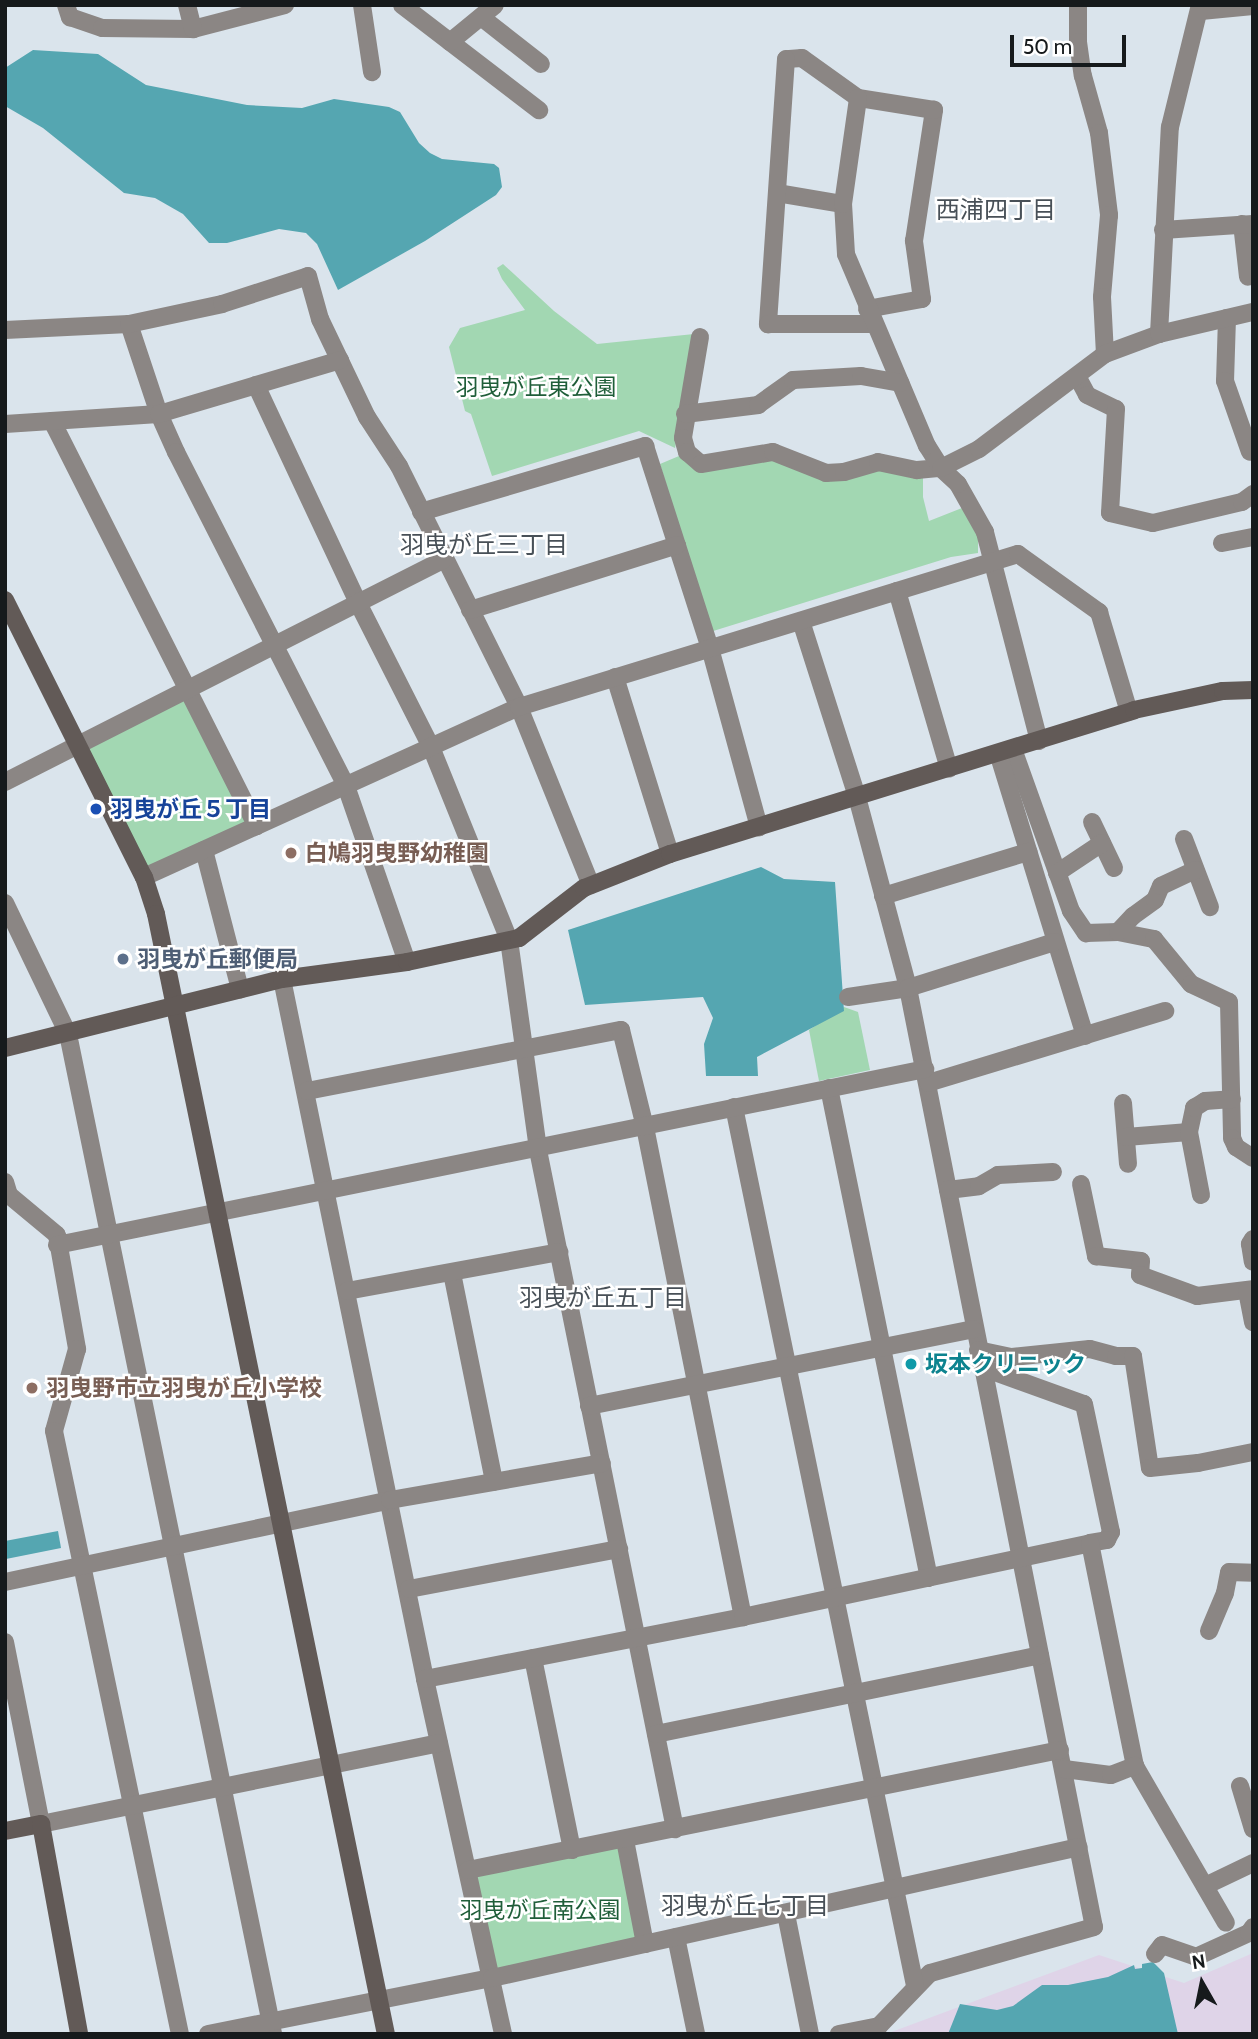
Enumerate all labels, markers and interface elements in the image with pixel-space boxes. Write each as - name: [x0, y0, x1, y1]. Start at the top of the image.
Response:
- scale bar: [1013, 21, 1128, 65]
- text: 50 m: [1023, 34, 1072, 59]
- district label: 西浦四丁目: [936, 196, 1056, 224]
- park label: 羽曳が丘東公園: [456, 373, 616, 401]
- district label: 羽曳が丘三丁目: [400, 531, 568, 559]
- place label: 羽曳が丘５丁目: [110, 795, 271, 823]
- marker: 羽曳が丘５丁目: [88, 801, 104, 817]
- place label: 白鳩羽曳野幼稚園: [305, 839, 489, 867]
- marker: 白鳩羽曳野幼稚園: [283, 845, 299, 861]
- place label: 羽曳が丘郵便局: [137, 945, 298, 973]
- marker: 羽曳が丘郵便局: [115, 951, 131, 967]
- district label: 羽曳が丘五丁目: [519, 1284, 687, 1312]
- place label: 坂本クリニック: [925, 1350, 1086, 1378]
- marker: 坂本クリニック: [903, 1356, 919, 1372]
- place label: 羽曳野市立羽曳が丘小学校: [46, 1374, 322, 1402]
- marker: 羽曳野市立羽曳が丘小学校: [24, 1380, 40, 1396]
- district label: 羽曳が丘七丁目: [661, 1892, 829, 1920]
- park label: 羽曳が丘南公園: [460, 1896, 620, 1924]
- north arrow: [1167, 1948, 1237, 2018]
- text: N: [1190, 1949, 1207, 1974]

